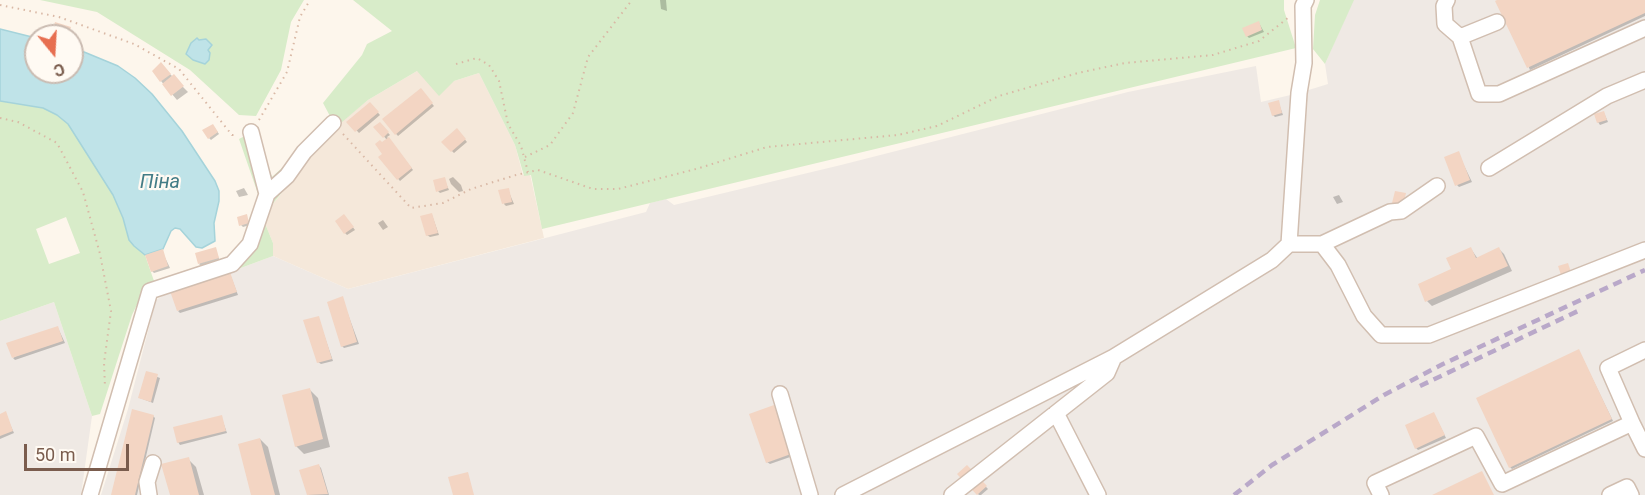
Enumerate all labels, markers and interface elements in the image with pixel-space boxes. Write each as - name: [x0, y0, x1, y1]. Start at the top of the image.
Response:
- north arrow: [24, 24, 84, 84]
- text: С: [51, 59, 67, 80]
- water label: Піна: [140, 171, 180, 195]
- scale bar: [27, 432, 132, 470]
- text: 50 m: [35, 444, 75, 465]

